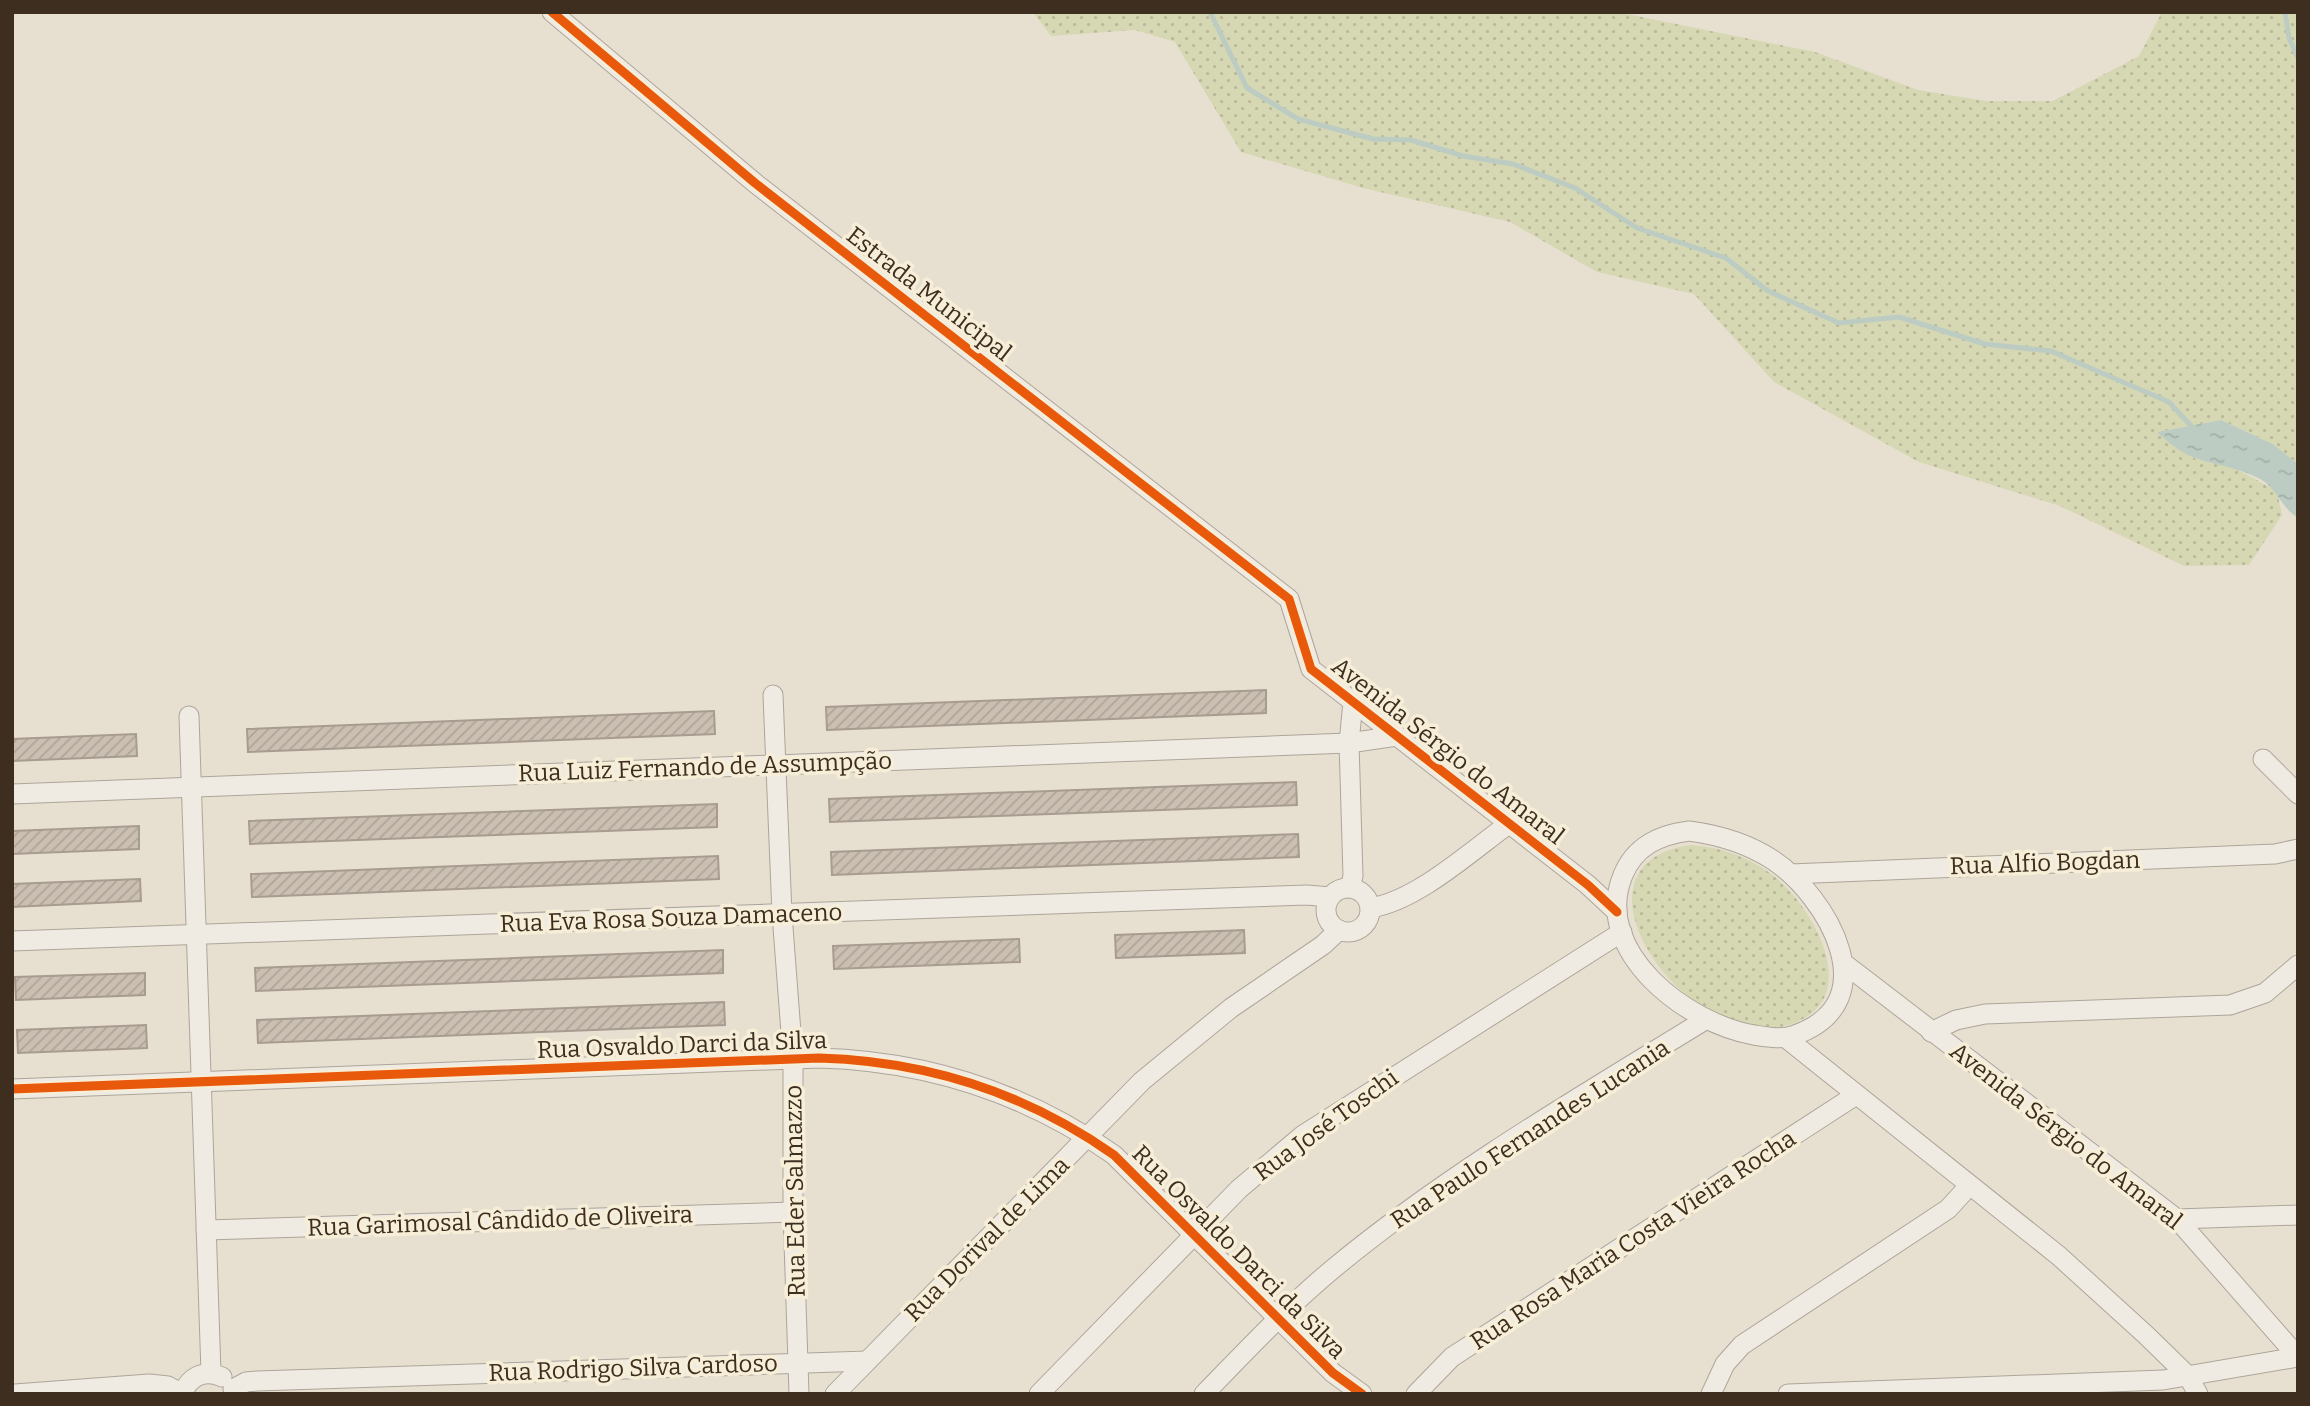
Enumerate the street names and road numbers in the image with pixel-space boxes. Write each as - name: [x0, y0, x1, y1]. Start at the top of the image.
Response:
- street label: Estrada Municipal: [841, 221, 1017, 367]
- street label: Avenida Sérgio do Amaral: [1326, 652, 1570, 850]
- street label: Rua Luiz Fernando de Assumpção: [518, 746, 892, 788]
- street label: Rua Alfio Bogdan: [1949, 846, 2141, 880]
- street label: Rua Eva Rosa Souza Damaceno: [499, 898, 843, 938]
- street label: Rua Osvaldo Darci da Silva: [536, 1026, 828, 1064]
- street label: Rua Paulo Fernandes Lucania: [1386, 1033, 1674, 1235]
- street label: Avenida Sérgio do Amaral: [1944, 1037, 2188, 1235]
- street label: Rua José Toschi: [1249, 1063, 1403, 1187]
- street label: Rua Eder Salmazzo: [779, 1085, 811, 1297]
- street label: Rua Rosa Maria Costa Vieira Rocha: [1465, 1124, 1801, 1356]
- street label: Rua Osvaldo Darci da Silva: [1126, 1139, 1352, 1365]
- street label: Rua Dorival de Lima: [899, 1151, 1075, 1327]
- street label: Rua Garimosal Cândido de Oliveira: [307, 1200, 693, 1242]
- street label: Rua Rodrigo Silva Cardoso: [488, 1349, 778, 1387]

